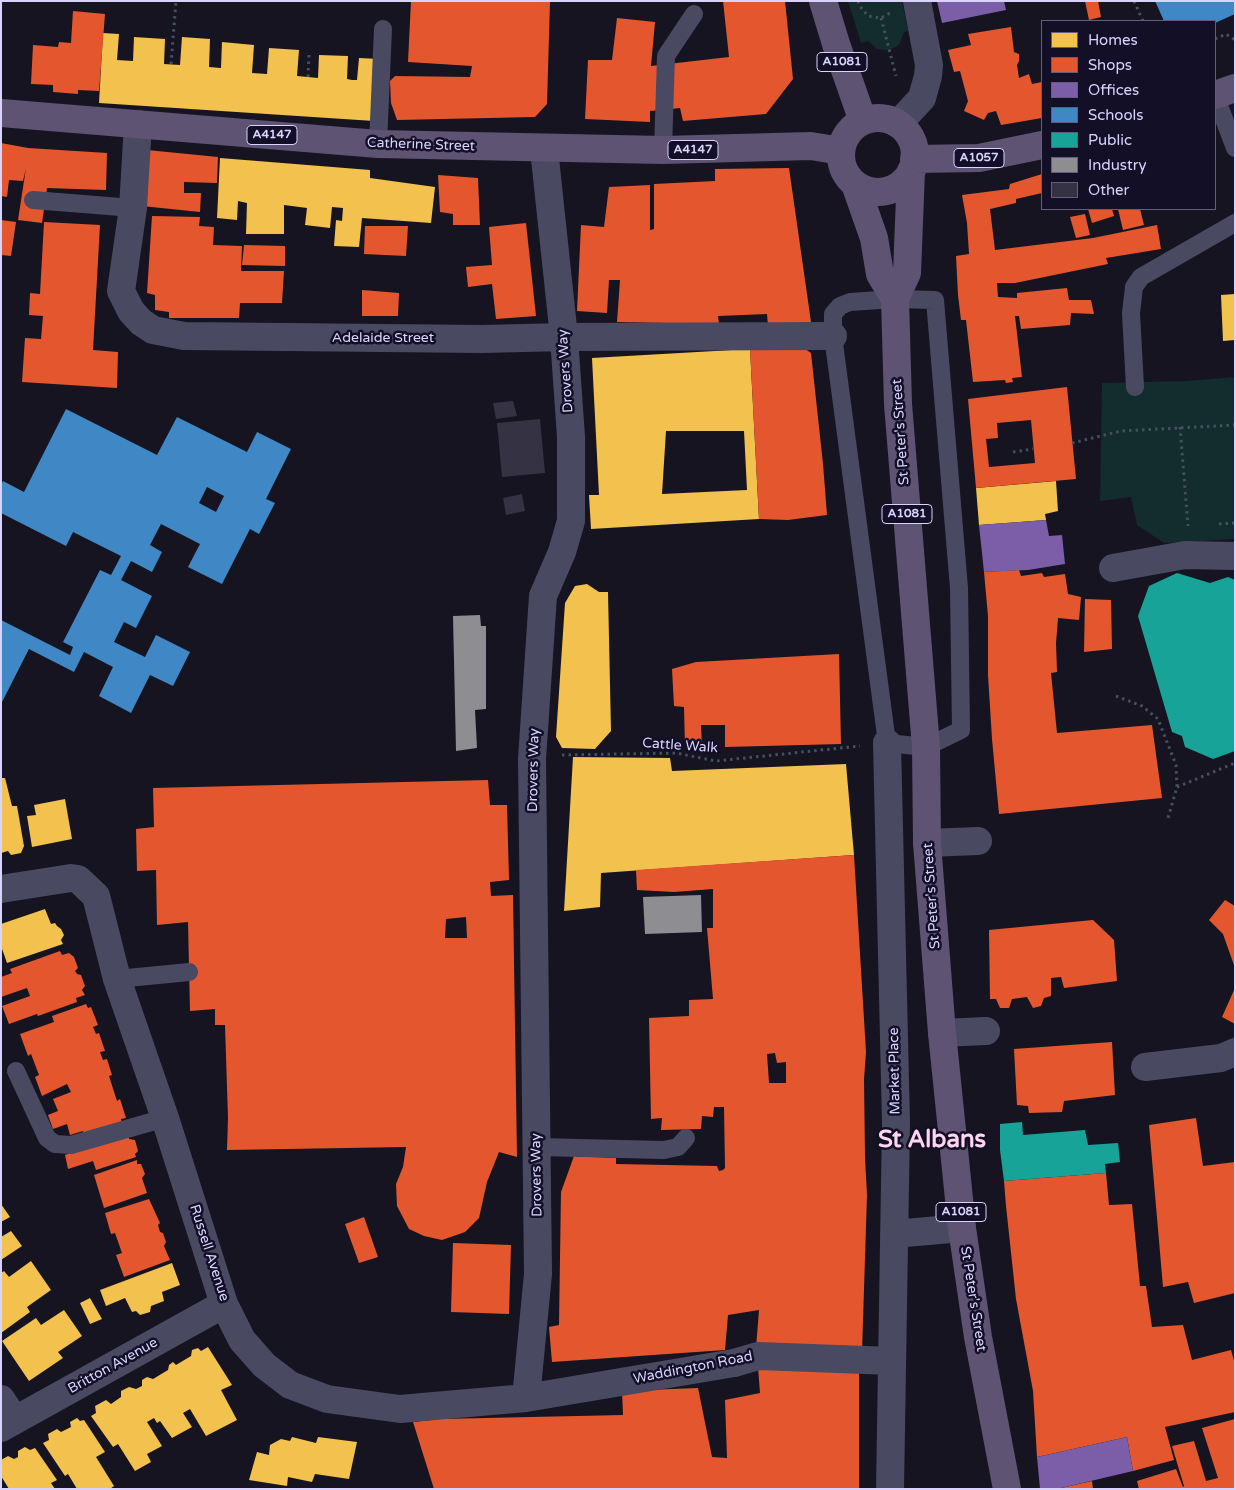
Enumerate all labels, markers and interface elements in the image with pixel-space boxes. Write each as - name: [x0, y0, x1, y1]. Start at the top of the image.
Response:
- legend: [1041, 20, 1216, 210]
- text: Homes: [1088, 31, 1138, 49]
- road number: A1081: [817, 52, 867, 72]
- text: Shops: [1088, 56, 1132, 74]
- text: Offices: [1088, 81, 1139, 99]
- text: Schools: [1088, 106, 1144, 124]
- road number: A4147: [247, 126, 297, 144]
- text: Public: [1088, 131, 1132, 149]
- street label: Catherine Street: [367, 135, 475, 155]
- road number: A4147: [668, 140, 718, 160]
- road number: A1057: [954, 148, 1004, 168]
- text: Industry: [1088, 156, 1147, 174]
- text: Other: [1088, 181, 1129, 199]
- street label: Drovers Way: [555, 329, 577, 413]
- street label: Adelaide Street: [332, 330, 434, 346]
- street label: St Peter's Street: [889, 378, 913, 486]
- road number: A1081: [882, 504, 932, 524]
- street label: Drovers Way: [525, 728, 543, 812]
- street label: Cattle Walk: [642, 735, 718, 757]
- street label: St Peter's Street: [920, 842, 944, 950]
- street label: Market Place: [886, 1027, 904, 1115]
- district label: St Albans: [878, 1127, 986, 1155]
- street label: Drovers Way: [528, 1133, 546, 1217]
- road number: A1081: [936, 1202, 986, 1222]
- street label: Russell Avenue: [185, 1203, 233, 1303]
- street label: St Peter's Street: [956, 1245, 990, 1353]
- street label: Britton Avenue: [65, 1334, 161, 1398]
- street label: Waddington Road: [632, 1348, 754, 1388]

